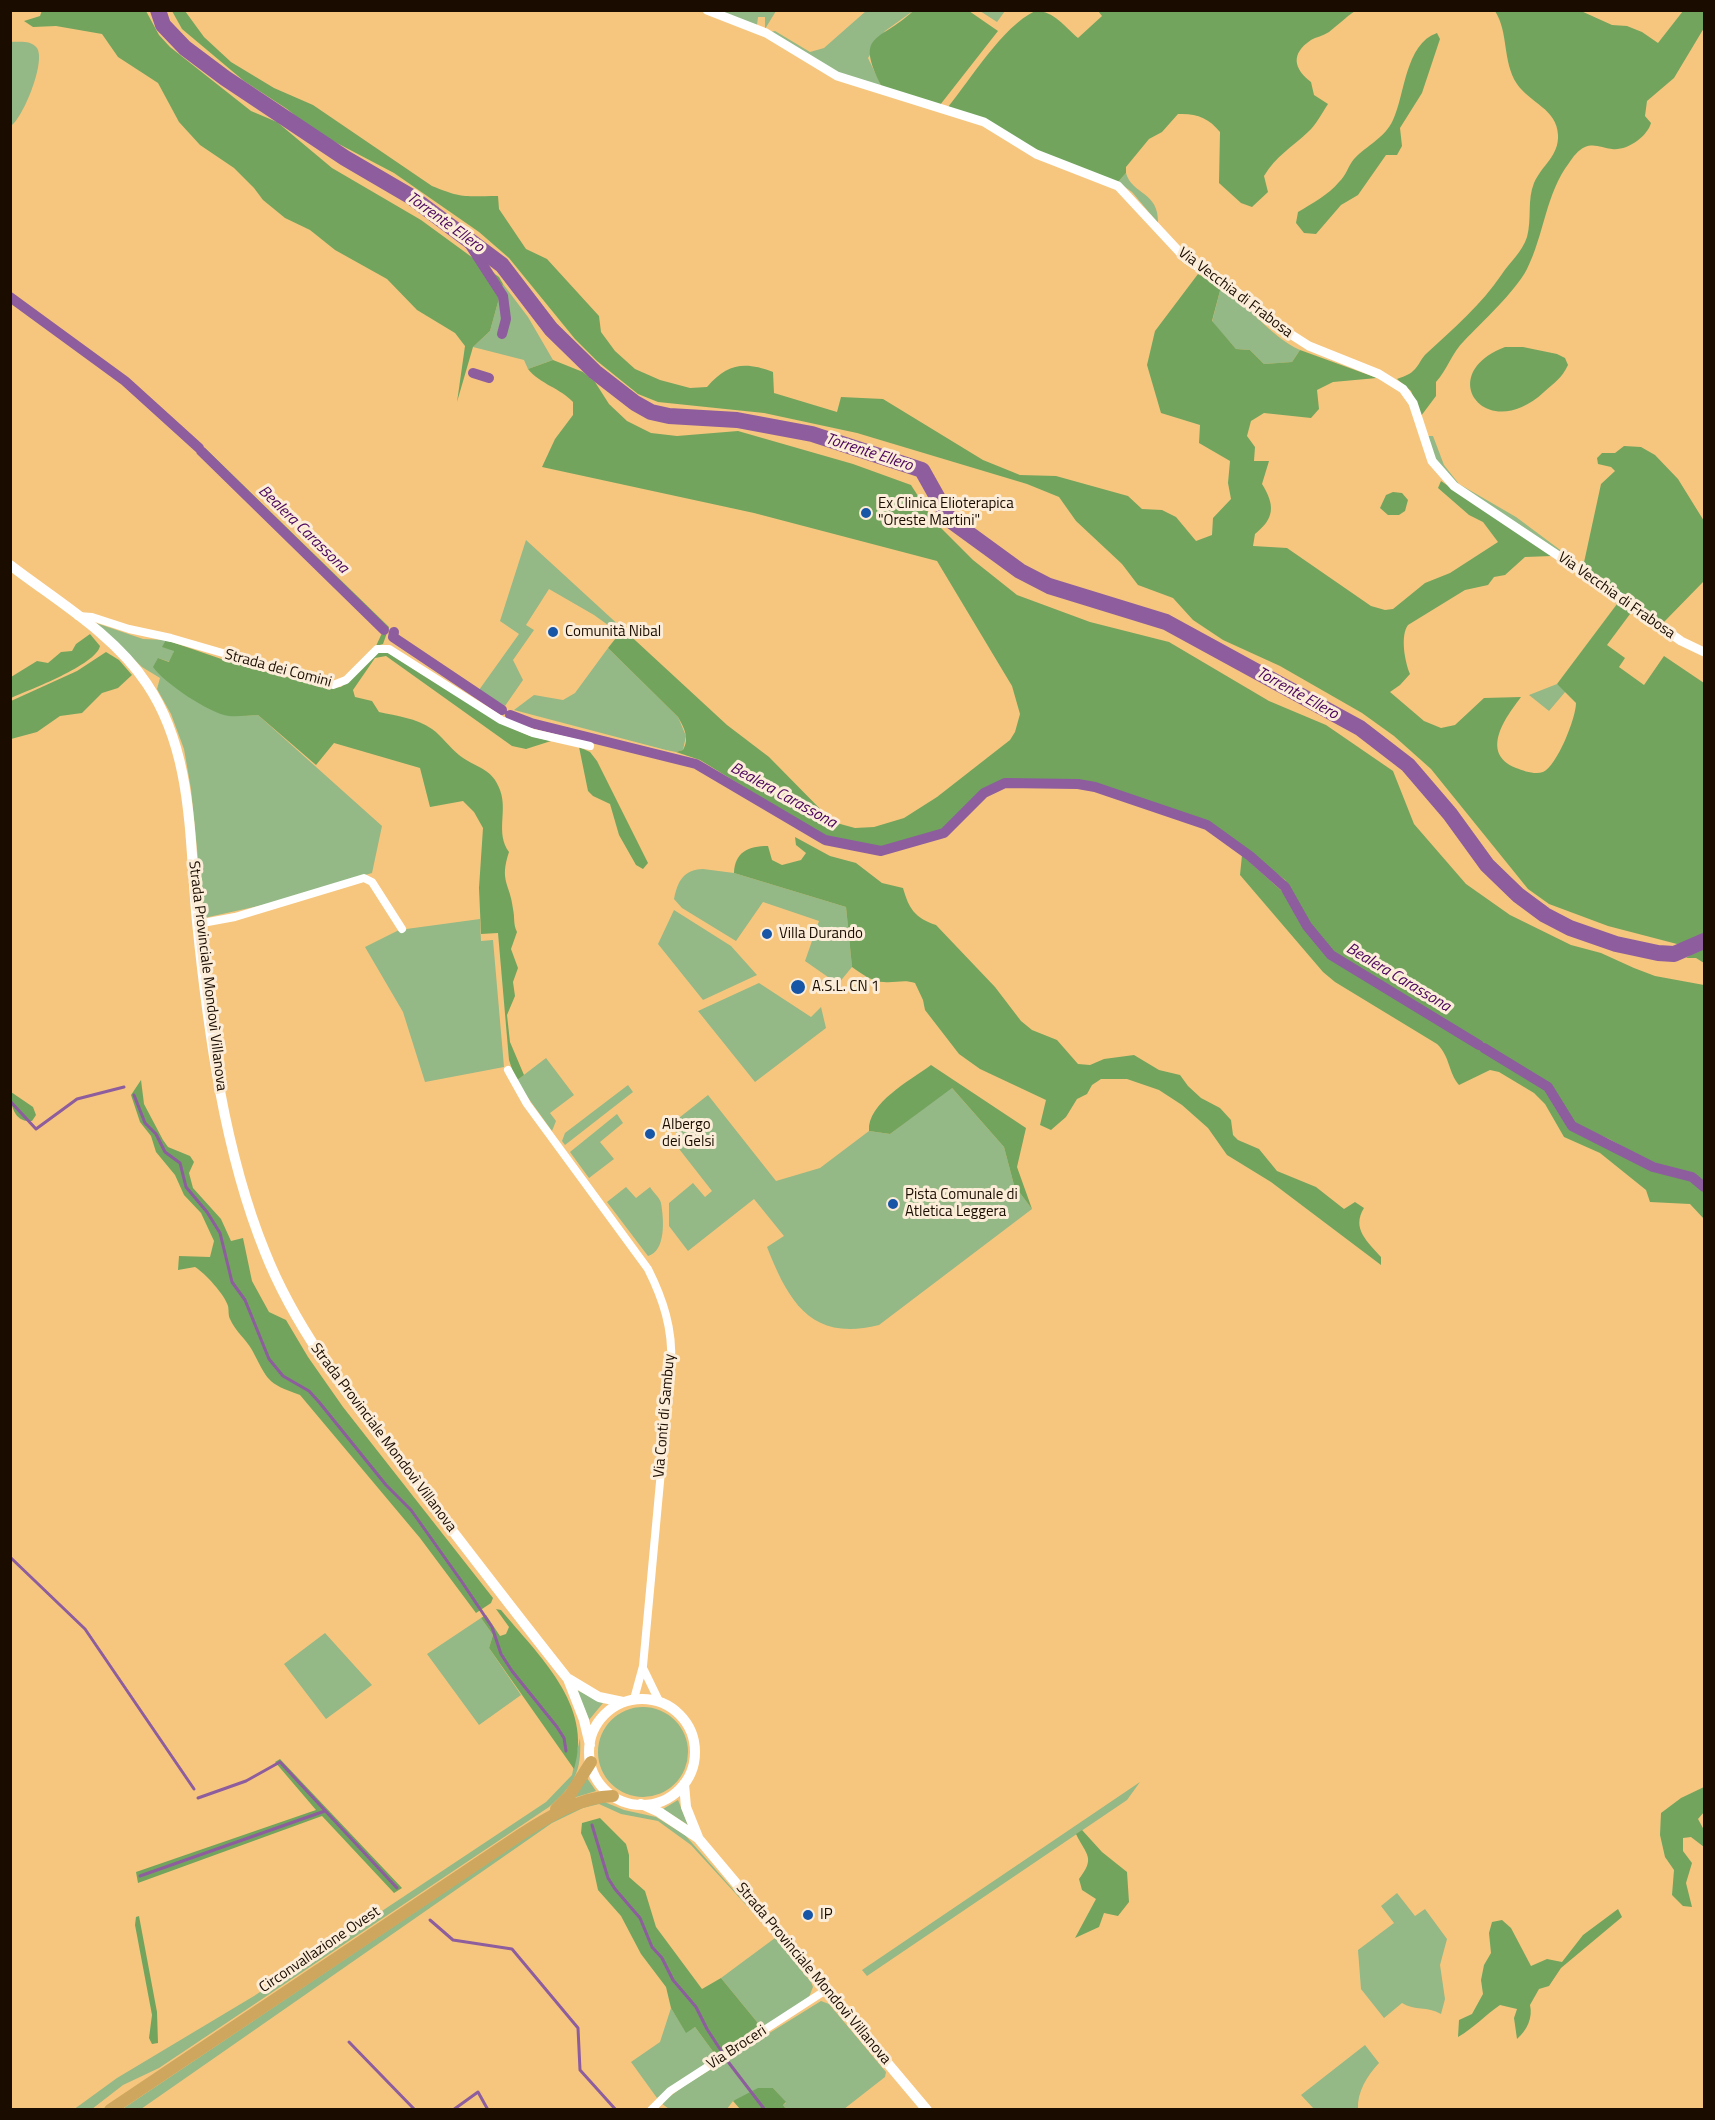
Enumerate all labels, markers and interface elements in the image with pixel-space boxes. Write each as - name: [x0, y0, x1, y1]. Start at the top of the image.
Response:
- water label: Torrente Ellero: [403, 189, 487, 257]
- street label: Via Vecchia di Frabosa: [1174, 244, 1296, 342]
- water label: Torrente Ellero: [823, 430, 915, 476]
- water label: Bealera Carassona: [254, 482, 352, 578]
- place label: Ex Clinica Elioterapica "Oreste Martini": [878, 495, 1014, 530]
- marker: Ex Clinica Elioterapica "Oreste Martini": [859, 506, 873, 520]
- street label: Via Vecchia di Frabosa: [1554, 549, 1678, 643]
- place label: Comunità Nibal: [565, 623, 661, 641]
- marker: Comunità Nibal: [546, 625, 560, 639]
- street label: Strada dei Comini: [223, 646, 333, 692]
- water label: Torrente Ellero: [1253, 664, 1341, 724]
- water label: Bealera Carassona: [727, 759, 839, 833]
- street label: Strada Provinciale Mondovì Villanova: [184, 860, 230, 1092]
- place label: Villa Durando: [779, 925, 863, 943]
- marker: Villa Durando: [760, 927, 774, 941]
- water label: Bealera Carassona: [1342, 939, 1454, 1017]
- marker: A.S.L. CN 1: [789, 978, 807, 996]
- place label: A.S.L. CN 1: [812, 978, 879, 996]
- place label: Albergo dei Gelsi: [662, 1116, 715, 1151]
- marker: Albergo dei Gelsi: [643, 1127, 657, 1141]
- place label: Pista Comunale di Atletica Leggera: [905, 1186, 1018, 1221]
- marker: Pista Comunale di Atletica Leggera: [886, 1197, 900, 1211]
- street label: Strada Provinciale Mondovì Villanova: [306, 1340, 460, 1536]
- street label: Via Conti di Sambuy: [651, 1353, 679, 1479]
- street label: Strada Provinciale Mondovì Villanova: [732, 1880, 894, 2068]
- street label: Circonvallazione Ovest: [256, 1903, 384, 1997]
- place label: IP: [820, 1906, 833, 1924]
- marker: IP: [801, 1908, 815, 1922]
- street label: Via Broceri: [704, 2022, 770, 2074]

